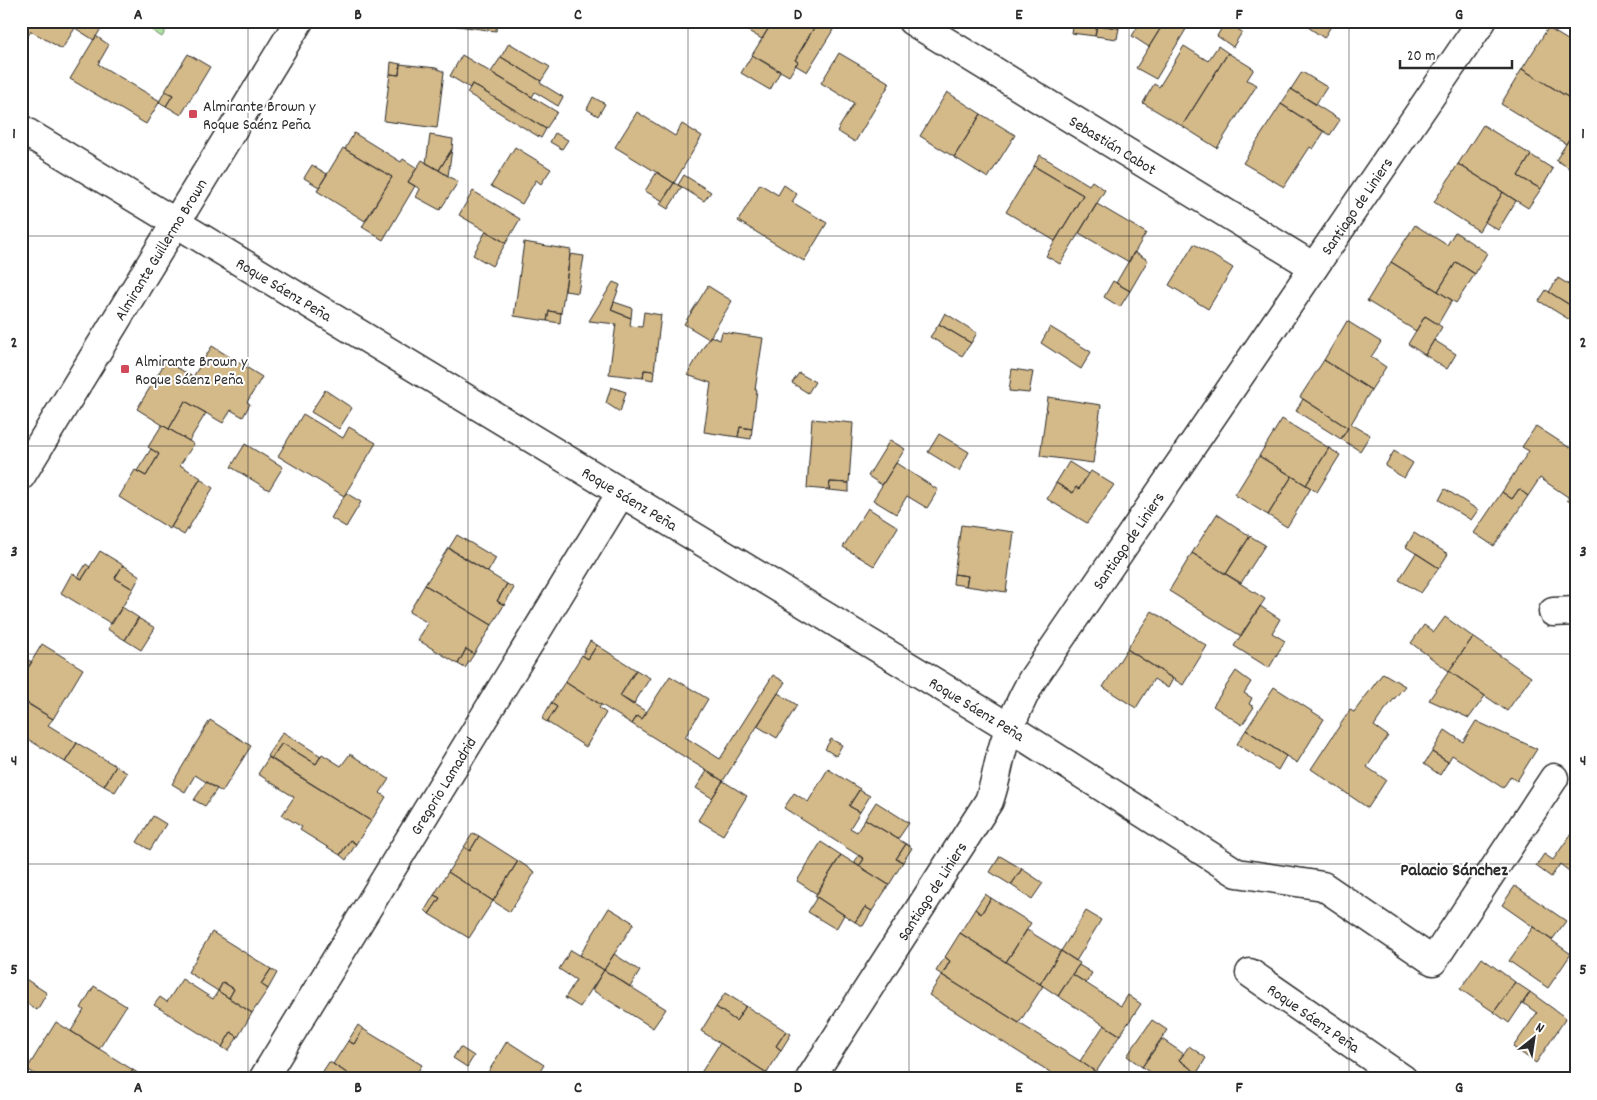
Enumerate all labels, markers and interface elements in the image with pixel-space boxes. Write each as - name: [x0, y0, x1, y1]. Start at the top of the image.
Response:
- text: A: [134, 4, 143, 27]
- text: B: [354, 4, 362, 27]
- text: C: [574, 4, 582, 27]
- text: D: [794, 4, 803, 27]
- text: E: [1015, 4, 1023, 27]
- text: F: [1235, 4, 1243, 27]
- text: G: [1455, 4, 1463, 27]
- scale bar: [1400, 38, 1512, 70]
- text: 20 m: [1407, 46, 1435, 68]
- place label: Almirante Brown y Roque Saénz Peña: [203, 96, 316, 137]
- marker: Almirante Brown y Roque Saénz Peña: [187, 108, 199, 120]
- street label: Sebastián Cabot: [1064, 111, 1160, 182]
- text: 1: [12, 123, 16, 146]
- text: 1: [1581, 123, 1585, 146]
- street label: Santiago de Liniers: [1316, 153, 1400, 261]
- street label: Almirante Guillermo Brown: [110, 175, 214, 326]
- street label: Roque Sáenz Peña: [231, 253, 336, 329]
- text: 2: [11, 332, 18, 355]
- text: 2: [1580, 332, 1587, 355]
- place label: Almirante Brown y Roque Sáenz Peña: [135, 351, 248, 392]
- marker: Almirante Brown y Roque Sáenz Peña: [119, 363, 131, 375]
- street label: Roque Sáenz Peña: [576, 462, 681, 538]
- street label: Santiago de Liniers: [1088, 488, 1171, 595]
- text: 3: [10, 541, 18, 564]
- text: 3: [1579, 541, 1587, 564]
- street label: Roque Sáenz Peña: [924, 672, 1029, 749]
- street label: Gregorio Lamadrid: [406, 733, 483, 840]
- text: 4: [11, 750, 17, 773]
- text: 4: [1580, 750, 1586, 773]
- street label: Santiago de Liniers: [893, 838, 974, 946]
- district label: Palacio Sánchez: [1400, 859, 1508, 884]
- text: 5: [10, 959, 18, 982]
- text: 5: [1579, 959, 1587, 982]
- street label: Roque Sáenz Peña: [1262, 979, 1364, 1060]
- north arrow: [1510, 1012, 1560, 1062]
- text: N: [1532, 1018, 1548, 1039]
- text: A: [134, 1077, 143, 1100]
- text: B: [354, 1077, 362, 1100]
- text: C: [574, 1077, 582, 1100]
- text: D: [794, 1077, 803, 1100]
- text: E: [1015, 1077, 1023, 1100]
- text: F: [1235, 1077, 1243, 1100]
- text: G: [1455, 1077, 1463, 1100]

